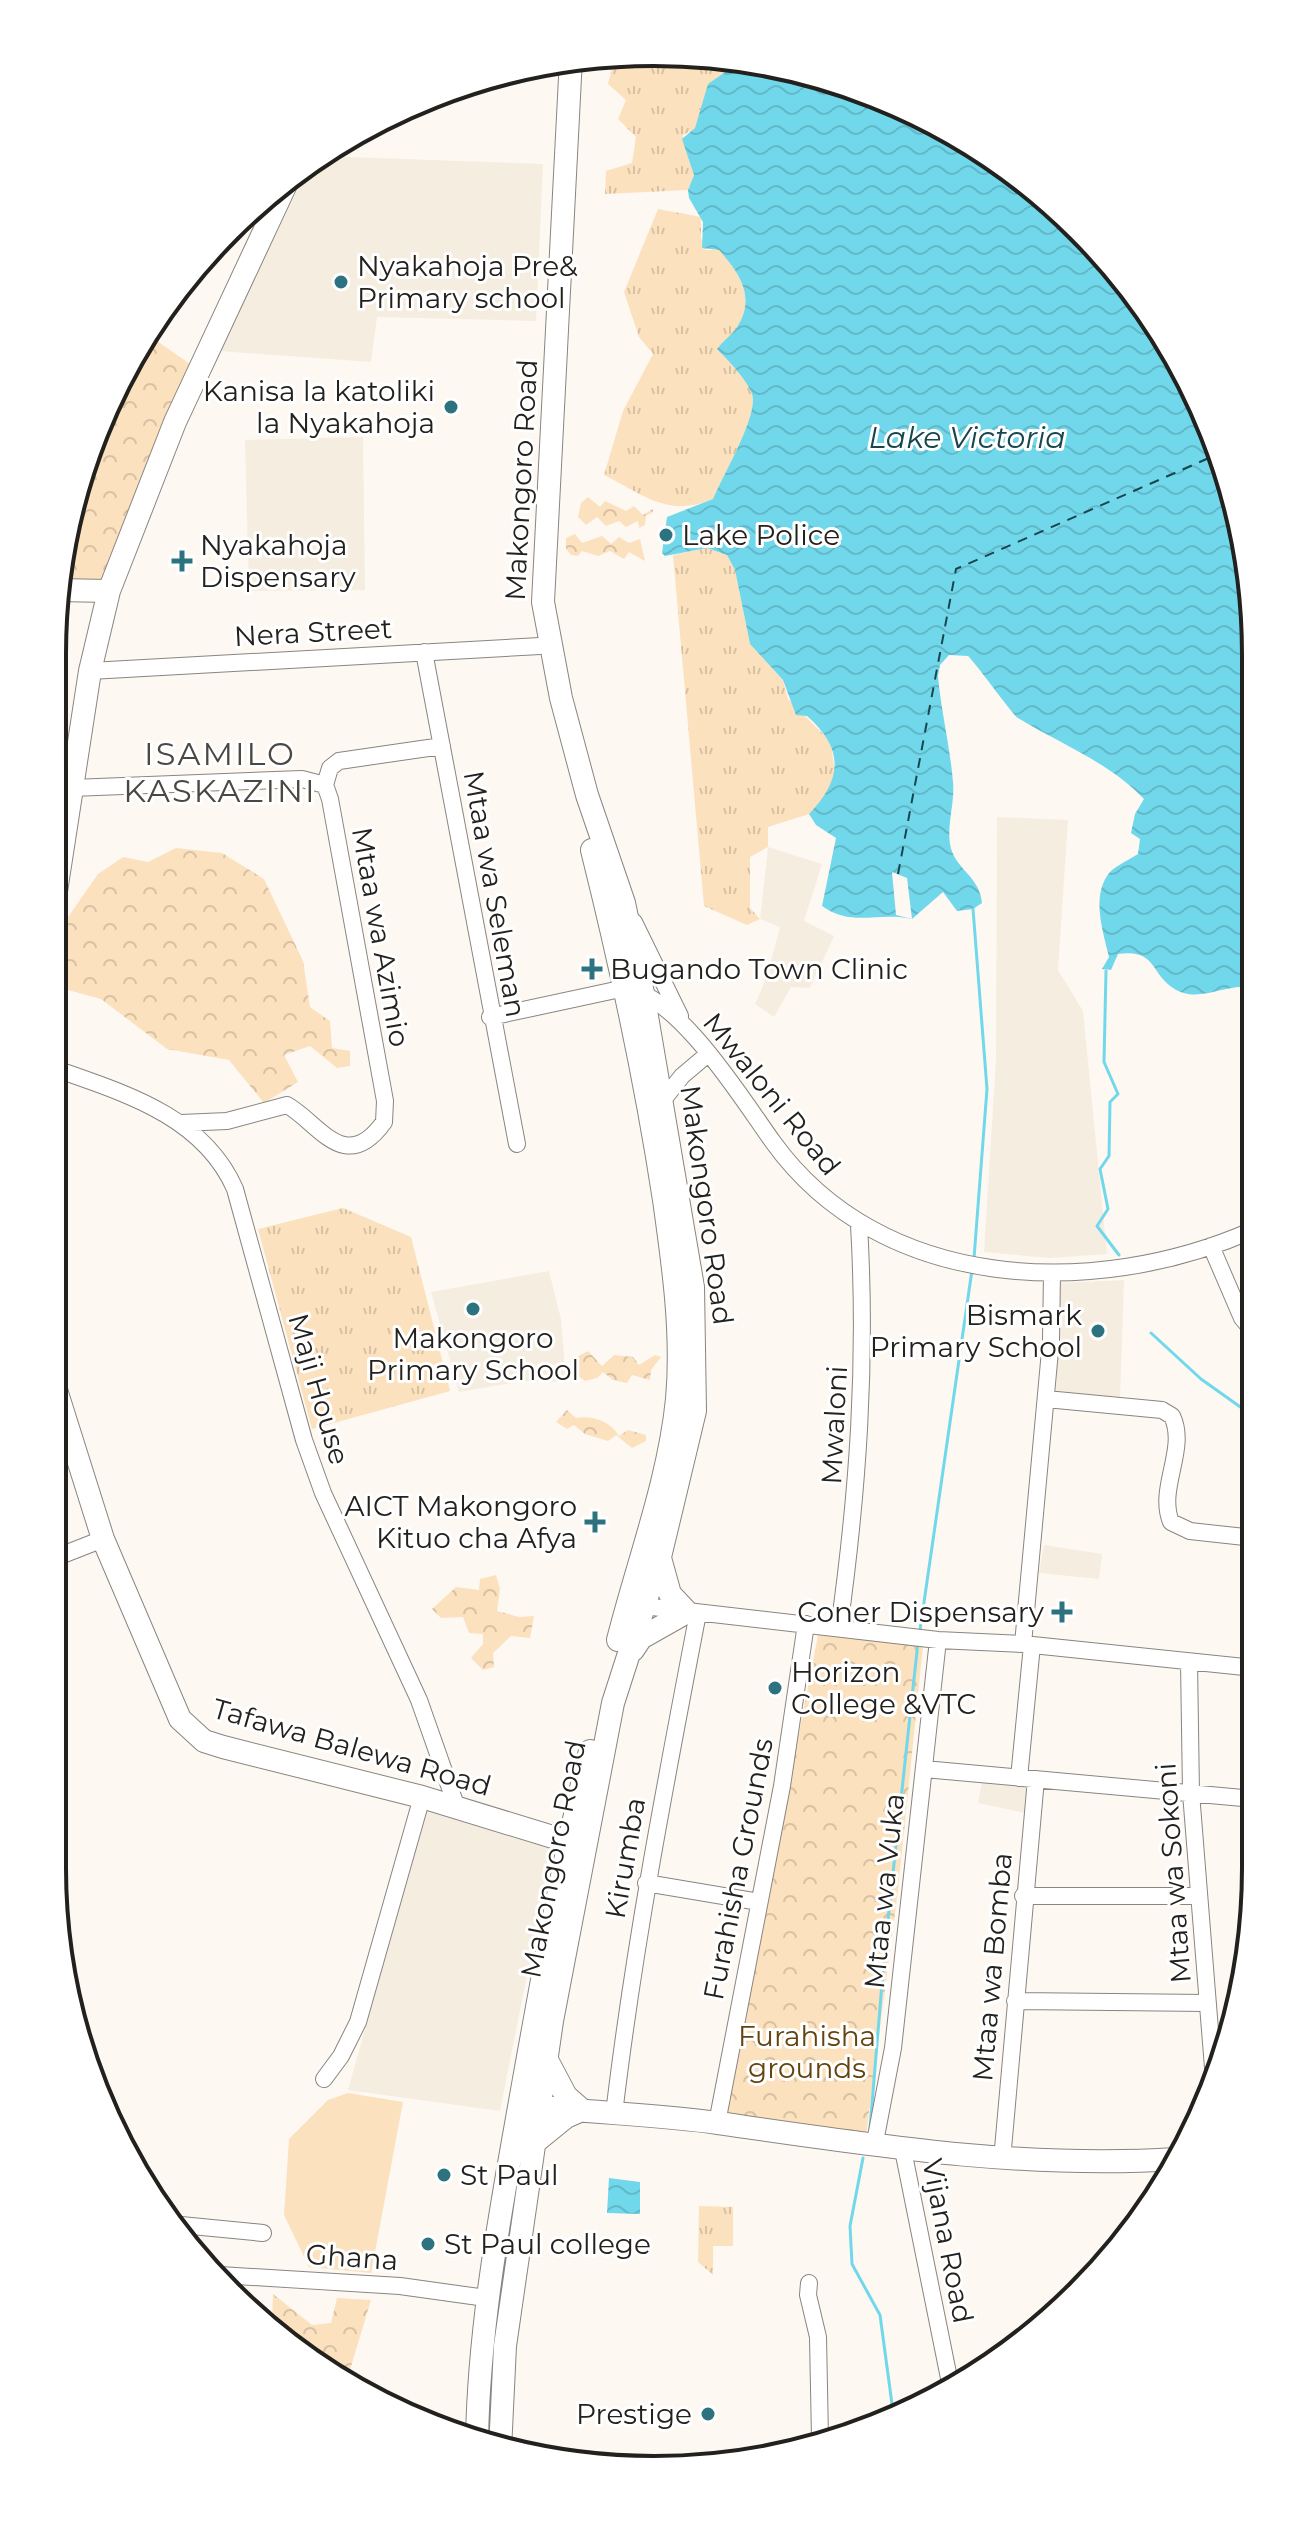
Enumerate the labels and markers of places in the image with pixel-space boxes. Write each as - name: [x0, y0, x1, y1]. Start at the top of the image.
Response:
- place label: Nyakahoja Pre& Primary school: [357, 249, 578, 315]
- marker: Nyakahoja Pre& Primary school: [332, 273, 350, 291]
- place label: Kanisa la katoliki la Nyakahoja: [203, 374, 435, 440]
- marker: Kanisa la katoliki la Nyakahoja: [442, 398, 460, 416]
- place label: Lake Police: [682, 518, 840, 552]
- marker: Lake Police: [657, 526, 675, 544]
- place label: Nyakahoja Dispensary: [200, 528, 356, 594]
- marker: Nyakahoja Dispensary: [171, 550, 193, 572]
- place label: Bugando Town Clinic: [610, 952, 908, 986]
- marker: Bugando Town Clinic: [581, 958, 603, 980]
- place label: Bismark Primary School: [870, 1298, 1082, 1364]
- marker: Makongoro Primary School: [464, 1300, 482, 1318]
- place label: Makongoro Primary School: [367, 1321, 579, 1387]
- marker: Bismark Primary School: [1089, 1322, 1107, 1340]
- place label: AICT Makongoro Kituo cha Afya: [345, 1489, 577, 1555]
- marker: AICT Makongoro Kituo cha Afya: [584, 1511, 606, 1533]
- place label: Coner Dispensary: [797, 1595, 1045, 1629]
- marker: Coner Dispensary: [1051, 1601, 1073, 1623]
- place label: Horizon College &VTC: [791, 1655, 976, 1721]
- marker: Horizon College &VTC: [766, 1679, 784, 1697]
- place label: St Paul: [460, 2158, 558, 2192]
- marker: St Paul: [435, 2166, 453, 2184]
- place label: St Paul college: [444, 2227, 651, 2261]
- marker: St Paul college: [419, 2235, 437, 2253]
- place label: Prestige: [576, 2397, 692, 2431]
- marker: Prestige: [699, 2405, 717, 2423]

